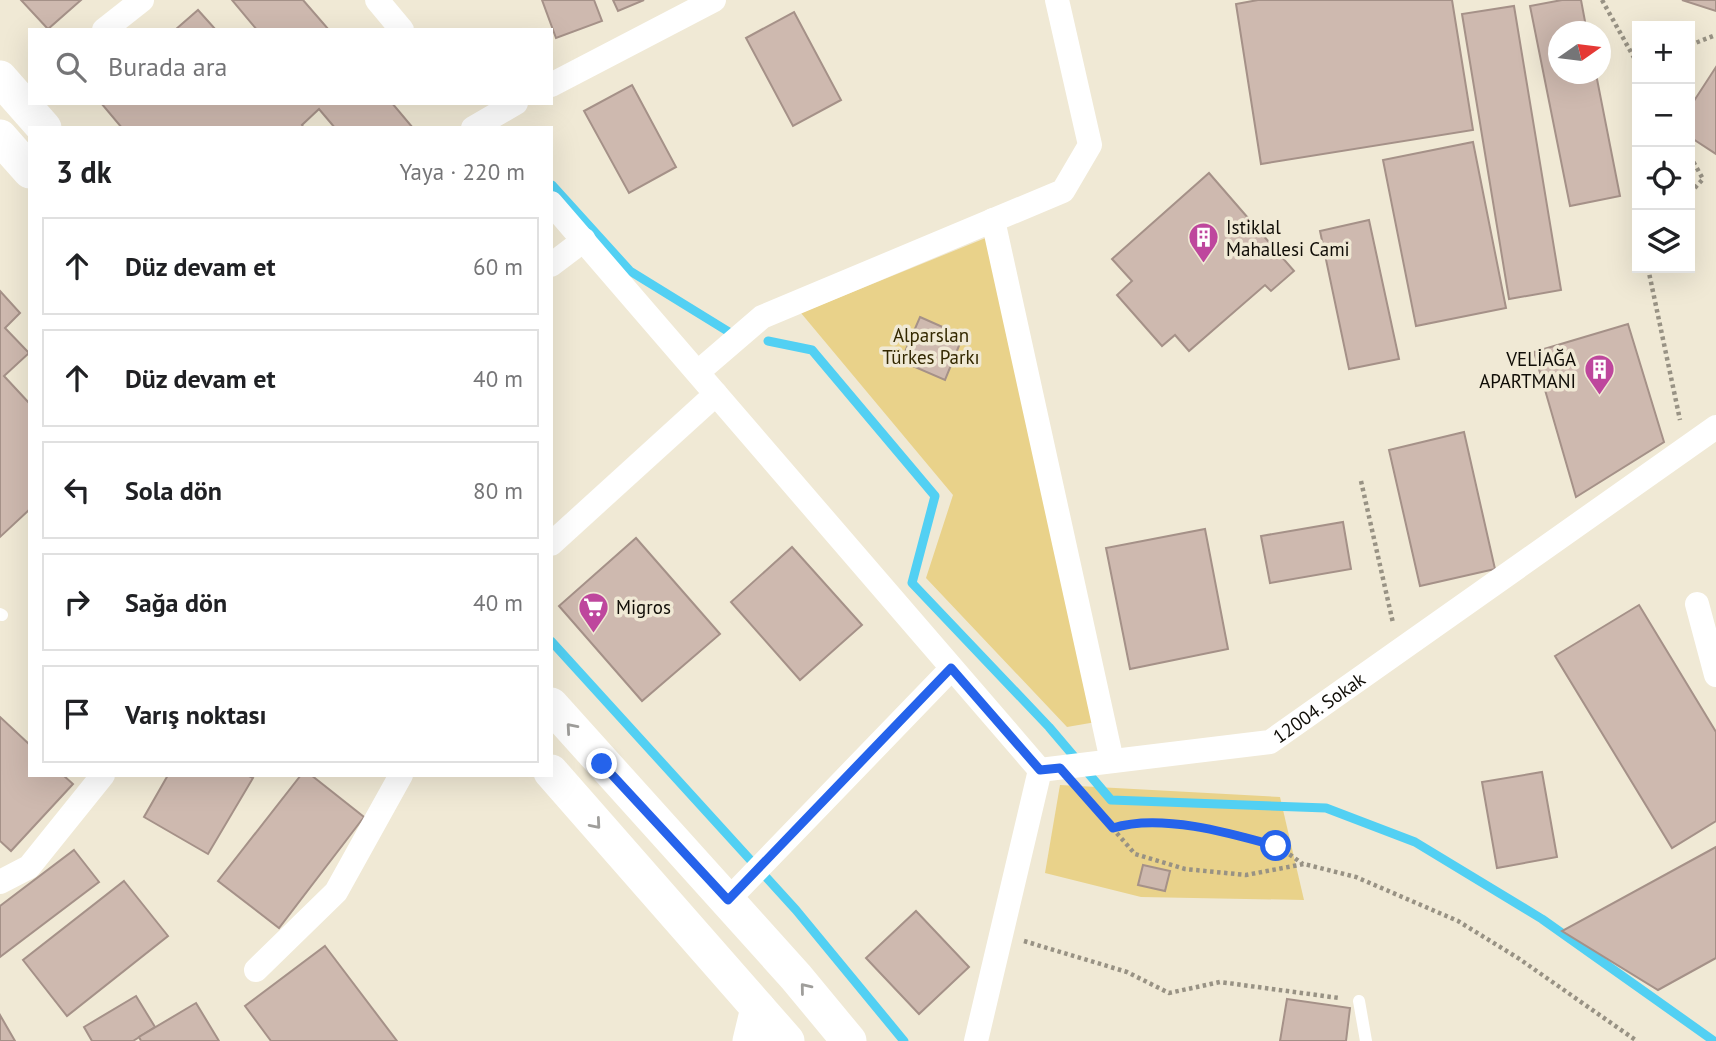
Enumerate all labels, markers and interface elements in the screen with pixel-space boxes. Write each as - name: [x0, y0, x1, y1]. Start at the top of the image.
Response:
- north arrow: [1548, 21, 1611, 84]
- map controls: [1632, 21, 1695, 273]
- button: +: [1632, 21, 1695, 84]
- search box: [28, 28, 553, 105]
- icon: search: [52, 48, 90, 86]
- text: Burada ara: [108, 50, 227, 83]
- button: −: [1632, 84, 1695, 147]
- button: locate: [1632, 147, 1695, 210]
- text: 3 dk: [56, 152, 112, 191]
- text: Yaya · 220 m: [399, 157, 525, 186]
- button: layers: [1632, 210, 1695, 273]
- place label: Istiklal Mahallesi Cami: [1226, 215, 1350, 261]
- building icon: Istiklal Mahallesi Cami: [1186, 221, 1220, 265]
- icon: ahead: [58, 247, 96, 285]
- text: Düz devam et: [125, 250, 275, 283]
- text: 60 m: [473, 252, 523, 281]
- park label: Alparslan Türkes Parkı: [882, 323, 980, 369]
- place label: VELİAĞA APARTMANI: [1479, 347, 1576, 393]
- building icon: VELİAĞA APARTMANI: [1582, 353, 1616, 397]
- icon: ahead: [58, 359, 96, 397]
- text: Düz devam et: [125, 362, 275, 395]
- text: 40 m: [473, 364, 523, 393]
- icon: left: [58, 471, 96, 509]
- text: Sola dön: [125, 474, 222, 507]
- text: 80 m: [473, 476, 523, 505]
- icon: right: [58, 583, 96, 621]
- text: Sağa dön: [125, 586, 227, 619]
- text: 40 m: [473, 588, 523, 617]
- supermarket icon: Migros: [576, 590, 610, 634]
- place label: Migros: [616, 595, 671, 619]
- street label: 12004. Sokak: [1268, 667, 1370, 748]
- icon: arrive: [58, 695, 96, 733]
- text: Varış noktası: [125, 698, 267, 731]
- one-way arrow: [567, 723, 579, 736]
- route end: [586, 748, 617, 779]
- one-way arrow: [588, 815, 601, 828]
- route start: [1260, 830, 1291, 861]
- one-way arrow: [801, 984, 814, 996]

